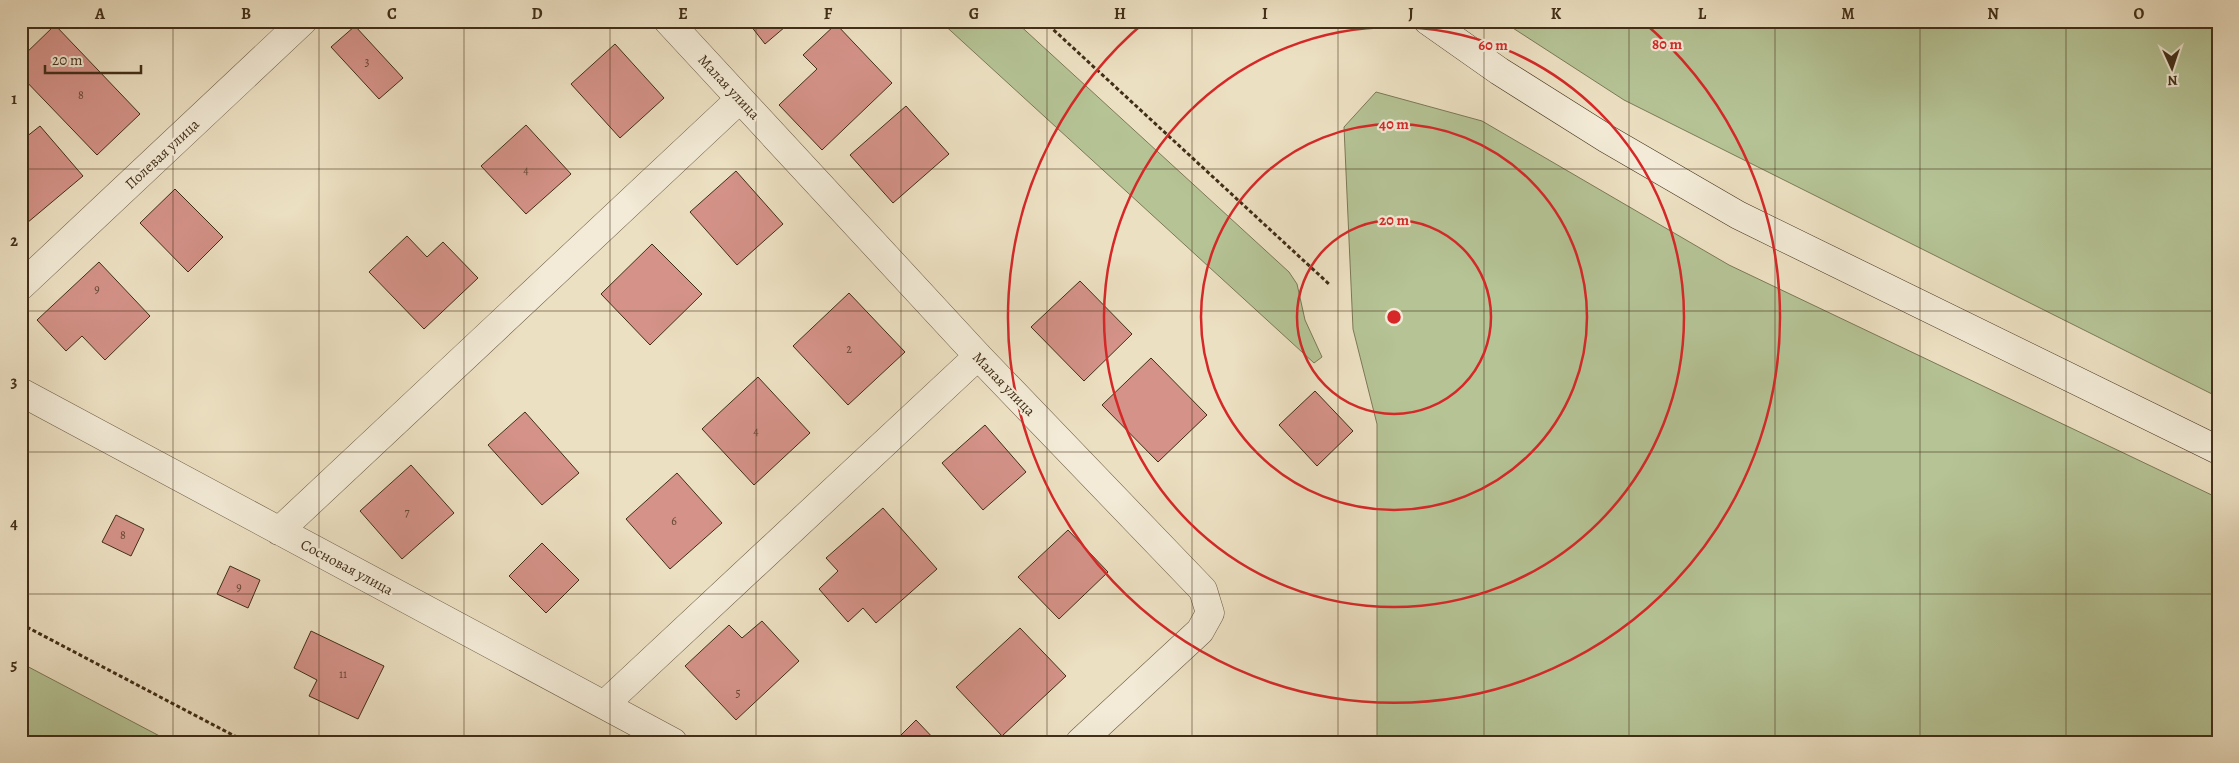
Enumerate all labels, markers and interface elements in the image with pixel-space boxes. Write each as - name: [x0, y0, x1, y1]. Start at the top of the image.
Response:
- text: A: [94, 3, 106, 25]
- text: B: [241, 3, 251, 25]
- text: C: [387, 3, 397, 25]
- text: D: [531, 3, 543, 25]
- text: E: [678, 3, 688, 25]
- text: F: [824, 3, 833, 25]
- text: G: [969, 3, 979, 25]
- text: H: [1114, 3, 1126, 25]
- text: I: [1262, 3, 1268, 25]
- text: J: [1408, 3, 1414, 25]
- text: K: [1551, 3, 1562, 25]
- text: L: [1698, 3, 1707, 25]
- text: M: [1841, 3, 1855, 25]
- text: N: [1987, 3, 1999, 25]
- text: O: [2134, 3, 2145, 25]
- text: 80 m: [1652, 34, 1682, 54]
- text: 60 m: [1478, 35, 1508, 55]
- scale bar: [45, 42, 141, 74]
- north arrow: [2146, 42, 2196, 92]
- text: 20 m: [52, 50, 83, 70]
- street label: Малая улица: [694, 50, 764, 124]
- house number: 3: [365, 54, 370, 70]
- text: N: [2167, 71, 2178, 90]
- house number: 8: [78, 87, 84, 103]
- text: 1: [11, 88, 17, 110]
- street label: Полевая улица: [121, 114, 204, 194]
- text: 40 m: [1379, 114, 1409, 134]
- house number: 4: [523, 162, 529, 178]
- text: 20 m: [1379, 210, 1409, 230]
- text: 2: [10, 230, 18, 252]
- house number: 9: [94, 281, 100, 297]
- centre of rings: [1385, 308, 1403, 326]
- house number: 2: [846, 341, 852, 357]
- street label: Малая улица: [968, 347, 1040, 421]
- text: 3: [11, 371, 18, 393]
- house number: 4: [753, 423, 759, 439]
- house number: 7: [404, 504, 410, 520]
- text: 4: [10, 513, 18, 535]
- house number: 6: [671, 513, 677, 529]
- house number: 8: [120, 527, 126, 543]
- street label: Сосновая улица: [297, 534, 397, 600]
- house number: 9: [236, 579, 242, 595]
- text: 5: [11, 654, 18, 676]
- house number: 11: [339, 666, 347, 682]
- house number: 5: [735, 685, 741, 701]

